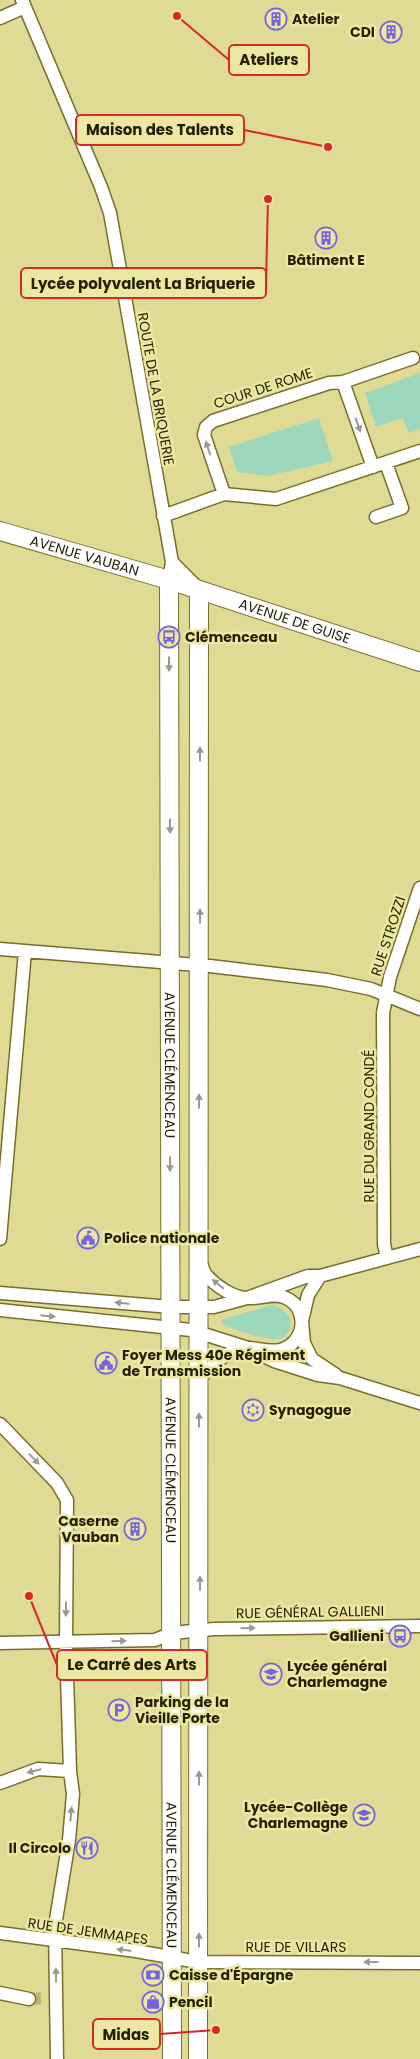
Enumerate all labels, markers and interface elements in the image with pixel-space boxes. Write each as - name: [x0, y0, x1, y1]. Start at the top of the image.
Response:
- building icon: Atelier: [264, 7, 288, 31]
- place label: Atelier: [292, 9, 340, 29]
- building icon: CDI: [379, 20, 403, 44]
- place label: CDI: [350, 22, 375, 42]
- callout: Ateliers: [229, 45, 309, 75]
- text: Ateliers: [239, 49, 299, 70]
- callout: Maison des Talents: [76, 115, 244, 145]
- text: Maison des Talents: [86, 119, 234, 140]
- building icon: Bâtiment E: [314, 226, 338, 250]
- place label: Bâtiment E: [287, 250, 365, 270]
- callout: Lycée polyvalent La Briquerie: [21, 268, 266, 298]
- text: Lycée polyvalent La Briquerie: [31, 273, 255, 294]
- street label: ROUTE DE LA BRIQUERIE: [133, 311, 179, 467]
- street label: COUR DE ROME: [211, 363, 315, 413]
- one-way arrow: [355, 417, 362, 432]
- one-way arrow: [204, 441, 211, 456]
- street label: AVENUE VAUBAN: [28, 530, 141, 581]
- street label: AVENUE DE GUISE: [236, 593, 353, 649]
- bus stop icon: Clémenceau: [157, 625, 181, 649]
- place label: Clémenceau: [185, 627, 277, 647]
- one-way arrow: [165, 656, 173, 672]
- one-way arrow: [196, 746, 204, 762]
- one-way arrow: [166, 818, 174, 834]
- street label: RUE STROZZI: [366, 894, 410, 978]
- one-way arrow: [196, 908, 204, 924]
- street label: AVENUE CLÉMENCEAU: [160, 992, 180, 1138]
- street label: RUE DU GRAND CONDÉ: [359, 1049, 379, 1203]
- one-way arrow: [195, 1093, 203, 1109]
- one-way arrow: [166, 1156, 174, 1172]
- public building icon: Police nationale: [76, 1226, 100, 1250]
- place label: Police nationale: [104, 1228, 220, 1248]
- one-way arrow: [211, 1279, 224, 1290]
- one-way arrow: [114, 1299, 130, 1307]
- one-way arrow: [41, 1312, 57, 1320]
- place label: Foyer Mess 40e Régiment de Transmission: [122, 1345, 306, 1381]
- public building icon: Foyer Mess 40e Régiment de Transmission: [94, 1351, 118, 1375]
- street label: AVENUE CLÉMENCEAU: [161, 1397, 181, 1543]
- synagogue icon: Synagogue: [241, 1398, 265, 1422]
- place label: Synagogue: [269, 1400, 352, 1420]
- one-way arrow: [195, 1412, 203, 1428]
- one-way arrow: [28, 1453, 40, 1465]
- place label: Caserne Vauban: [58, 1511, 119, 1547]
- building icon: Caserne Vauban: [123, 1517, 147, 1541]
- one-way arrow: [196, 1574, 204, 1590]
- one-way arrow: [62, 1601, 70, 1617]
- street label: RUE GÉNÉRAL GALLIENI: [236, 1601, 384, 1623]
- one-way arrow: [241, 1624, 257, 1632]
- bus stop icon: Gallieni: [388, 1624, 412, 1648]
- place label: Gallieni: [329, 1626, 384, 1646]
- one-way arrow: [111, 1637, 127, 1645]
- callout: Le Carré des Arts: [57, 1650, 207, 1680]
- text: Le Carré des Arts: [67, 1654, 197, 1675]
- place label: Lycée général Charlemagne: [287, 1656, 388, 1692]
- school or university icon: Lycée général Charlemagne: [259, 1662, 283, 1686]
- place label: Parking de la Vieille Porte: [135, 1692, 229, 1728]
- parking icon: Parking de la Vieille Porte: [107, 1698, 131, 1722]
- one-way arrow: [26, 1767, 42, 1775]
- one-way arrow: [195, 1770, 203, 1786]
- place label: Lycée-Collège Charlemagne: [244, 1797, 348, 1833]
- street label: AVENUE CLÉMENCEAU: [161, 1802, 182, 1948]
- school or university icon: Lycée-Collège Charlemagne: [352, 1803, 376, 1827]
- one-way arrow: [67, 1806, 75, 1822]
- restaurant icon: Il Circolo: [75, 1836, 99, 1860]
- place label: Il Circolo: [9, 1838, 71, 1858]
- street label: RUE DE JEMMAPES: [27, 1913, 149, 1949]
- one-way arrow: [195, 1932, 203, 1948]
- street label: RUE DE VILLARS: [246, 1937, 346, 1957]
- one-way arrow: [115, 1946, 131, 1954]
- one-way arrow: [363, 1958, 379, 1966]
- bank icon: Caisse d'Épargne: [141, 1963, 165, 1987]
- place label: Caisse d'Épargne: [169, 1965, 294, 1985]
- one-way arrow: [51, 1967, 59, 1983]
- shop icon: Pencil: [141, 1990, 165, 2014]
- place label: Pencil: [169, 1992, 213, 2012]
- callout: Midas: [93, 2019, 160, 2049]
- text: Midas: [103, 2024, 149, 2045]

